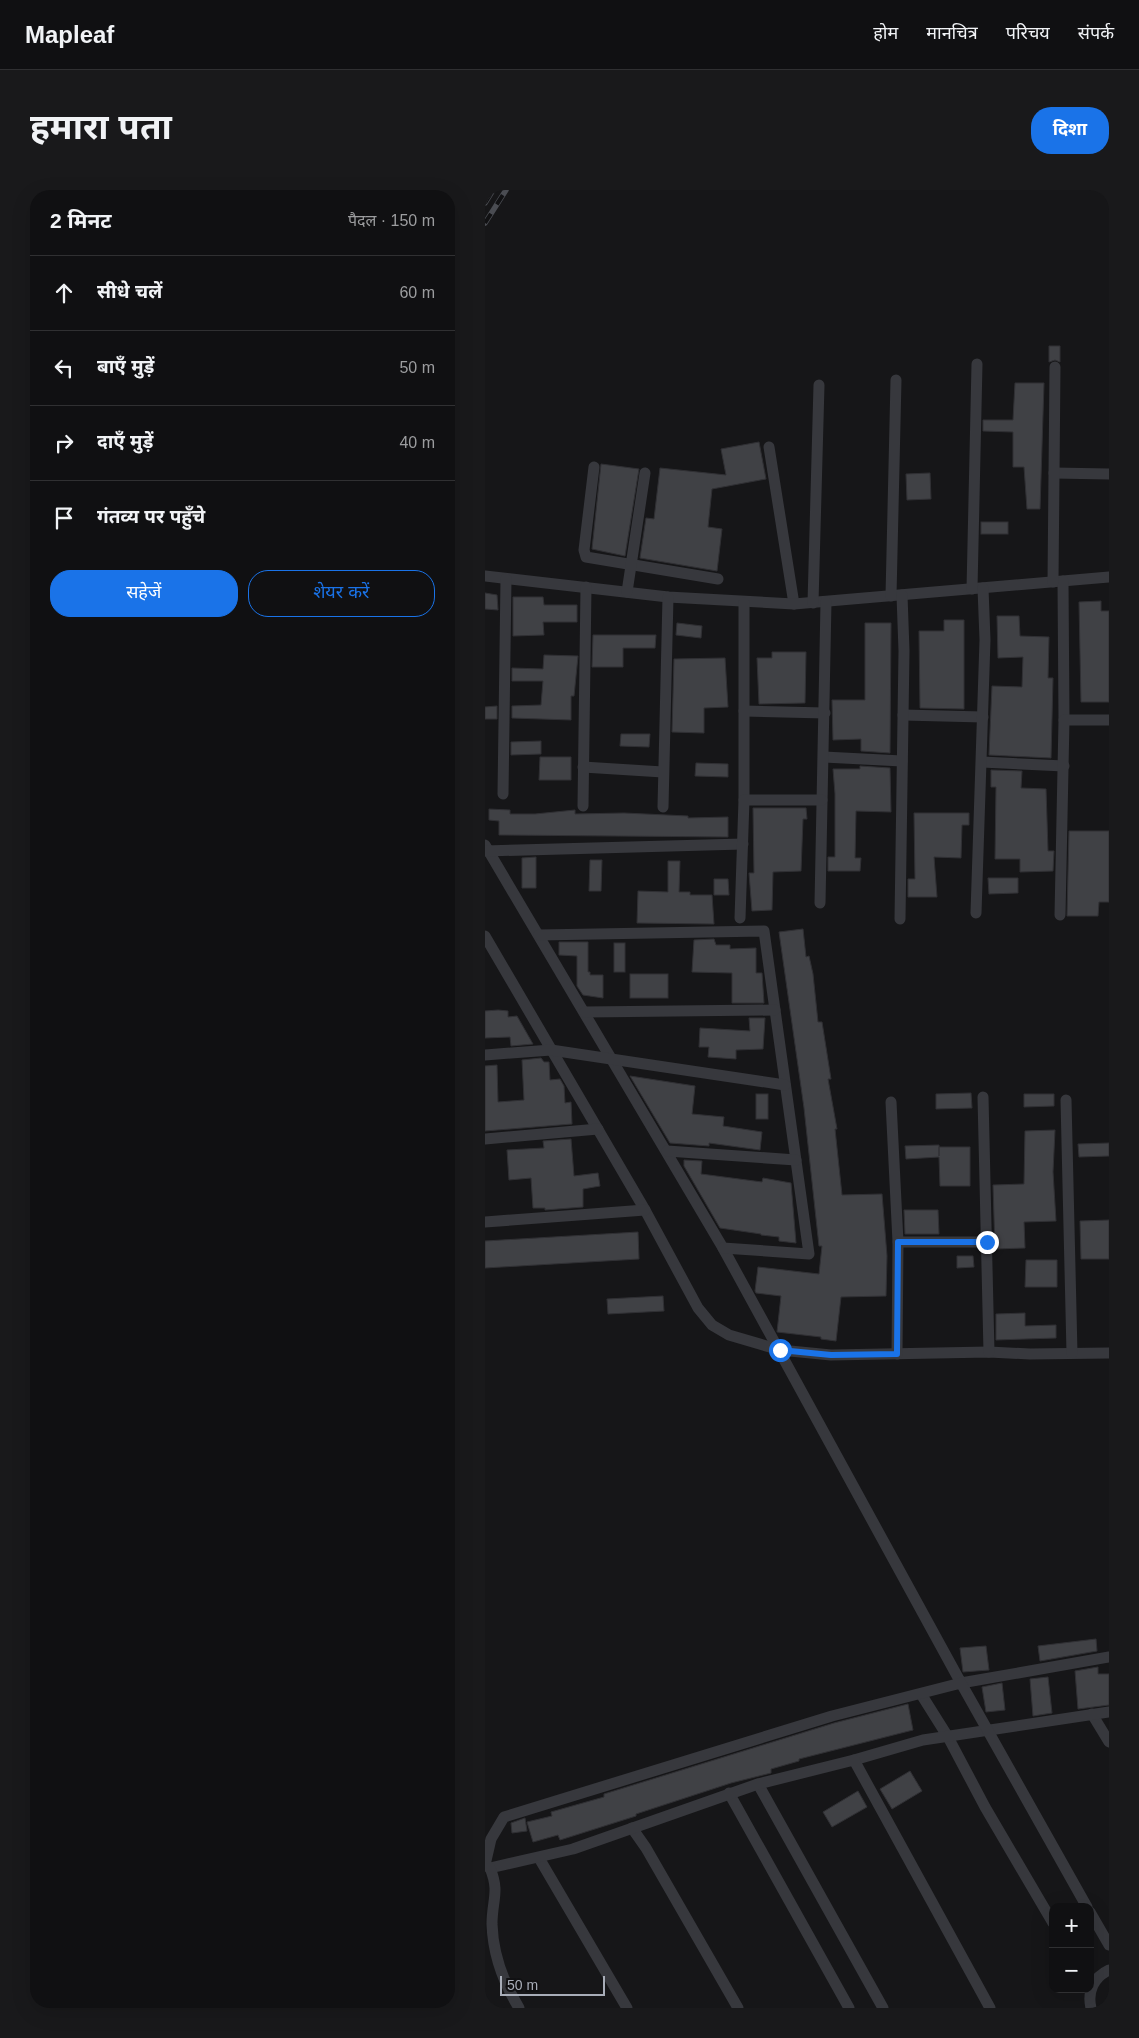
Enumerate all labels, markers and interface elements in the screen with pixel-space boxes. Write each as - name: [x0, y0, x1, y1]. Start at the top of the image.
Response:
- text: Mapleaf: [25, 21, 114, 48]
- text: होम: [873, 23, 898, 43]
- text: मानचित्र: [926, 23, 978, 43]
- text: परिचय: [1006, 23, 1050, 43]
- text: संपर्क: [1078, 23, 1114, 43]
- text: हमारा पता: [30, 107, 172, 146]
- button: दिशा: [1031, 107, 1109, 154]
- text: 2 मिनट: [50, 209, 112, 232]
- text: पैदल · 150 m: [348, 212, 435, 229]
- icon: ahead: [50, 279, 78, 307]
- text: सीधे चलें: [97, 281, 162, 302]
- text: 60 m: [399, 284, 435, 301]
- icon: left: [50, 354, 78, 382]
- text: बाएँ मुड़ें: [97, 356, 154, 377]
- text: 50 m: [399, 359, 435, 376]
- icon: right: [50, 429, 78, 457]
- text: दाएँ मुड़ें: [97, 431, 153, 452]
- text: 40 m: [399, 434, 435, 451]
- icon: arrive: [50, 504, 78, 532]
- text: गंतव्य पर पहुँचे: [97, 506, 205, 527]
- button: सहेजें: [50, 570, 238, 617]
- button: शेयर करें: [248, 570, 435, 617]
- route end: [976, 1231, 999, 1254]
- route start: [769, 1339, 792, 1362]
- map controls: [1049, 1903, 1094, 1993]
- button: +: [1049, 1903, 1094, 1948]
- button: −: [1049, 1948, 1094, 1993]
- scale bar: [500, 1973, 605, 1996]
- text: 50 m: [507, 1977, 538, 1993]

